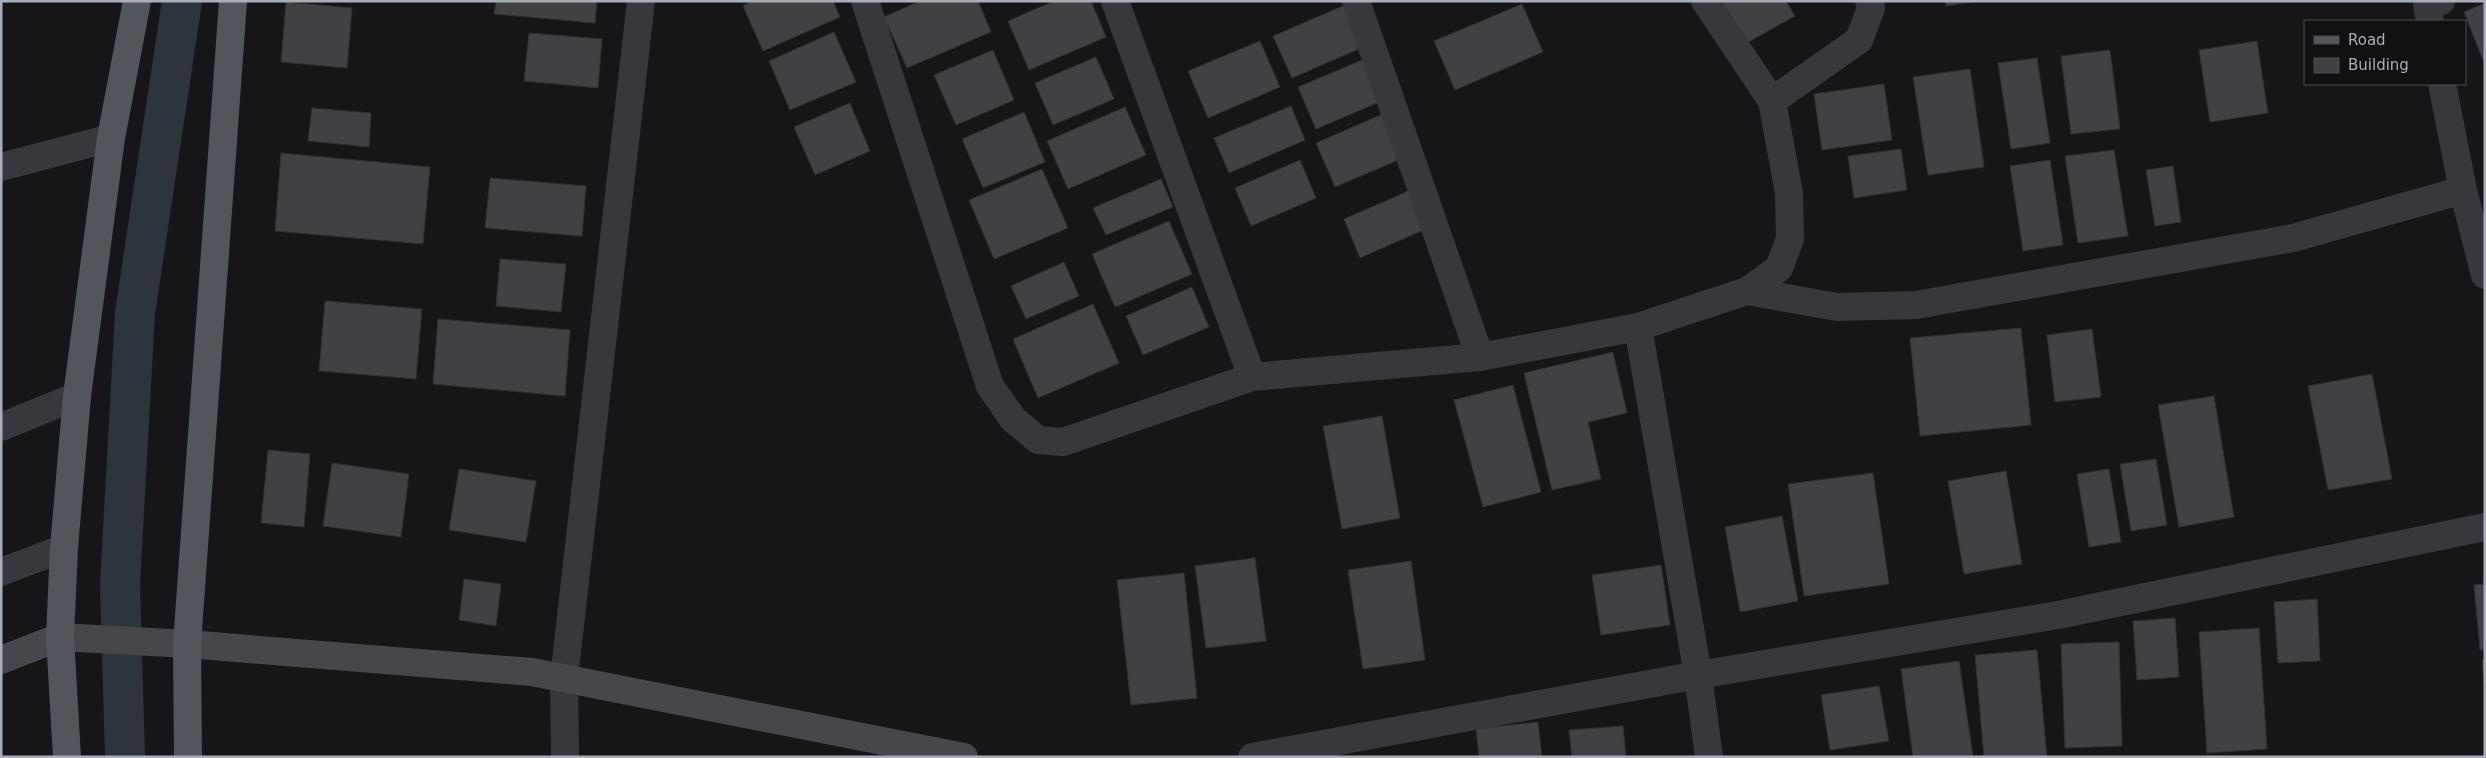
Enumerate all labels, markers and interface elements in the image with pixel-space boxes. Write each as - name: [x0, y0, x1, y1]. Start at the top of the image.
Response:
- legend: [2304, 20, 2466, 85]
- text: Road: [2348, 31, 2386, 49]
- text: Building: [2348, 56, 2409, 74]

